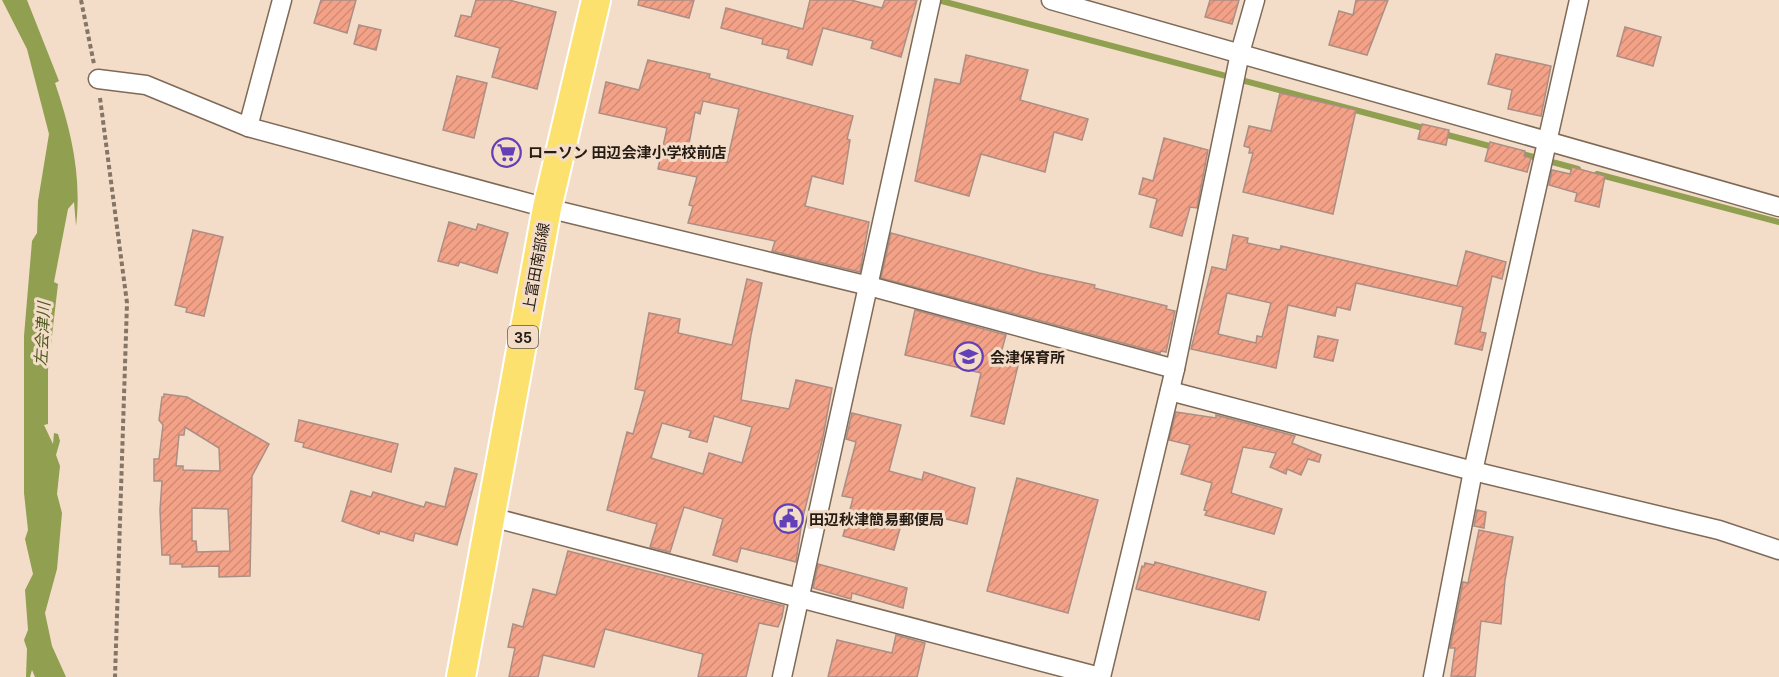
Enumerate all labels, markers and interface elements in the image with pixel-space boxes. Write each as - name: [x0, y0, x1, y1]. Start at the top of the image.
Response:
- supermarket icon: ローソン 田辺会津小学校前店: [491, 136, 523, 168]
- place label: ローソン 田辺会津小学校前店: [528, 143, 727, 162]
- street label: 上富田南部線: [519, 221, 553, 313]
- water label: 左会津川: [30, 300, 54, 366]
- road number: 35: [508, 326, 538, 348]
- school or university icon: 会津保育所: [953, 341, 985, 373]
- place label: 会津保育所: [990, 348, 1065, 367]
- public building icon: 田辺秋津簡易郵便局: [772, 503, 804, 535]
- place label: 田辺秋津簡易郵便局: [809, 510, 944, 529]

